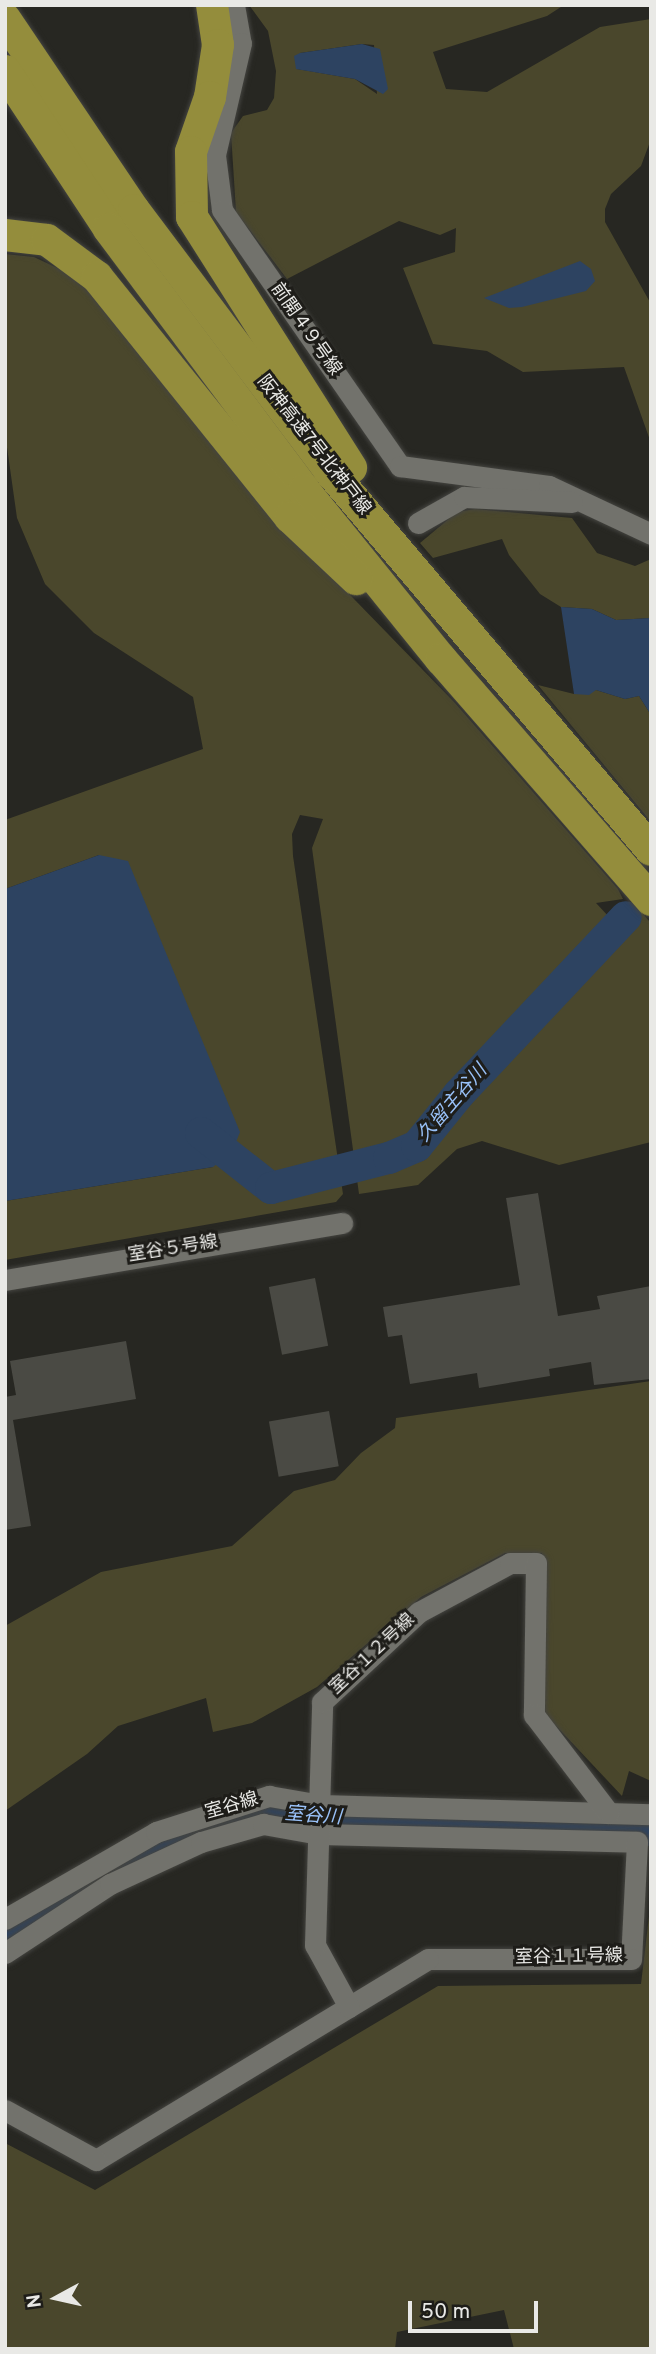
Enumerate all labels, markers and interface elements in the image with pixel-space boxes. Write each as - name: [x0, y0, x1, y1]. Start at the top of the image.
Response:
- street label: 前開４９号線: [265, 280, 345, 380]
- street label: 阪神高速7号北神戸線: [252, 372, 374, 520]
- water label: 久留主谷川: [413, 1061, 493, 1147]
- street label: 室谷５号線: [127, 1232, 219, 1268]
- street label: 室谷１２号線: [326, 1610, 420, 1700]
- street label: 室谷線: [203, 1789, 261, 1825]
- water label: 室谷川: [284, 1804, 342, 1830]
- street label: 室谷１１号線: [515, 1946, 623, 1970]
- north arrow: [21, 2263, 91, 2333]
- scale bar: [411, 2288, 540, 2332]
- text: N: [22, 2292, 48, 2309]
- text: 50 m: [421, 2299, 470, 2326]

